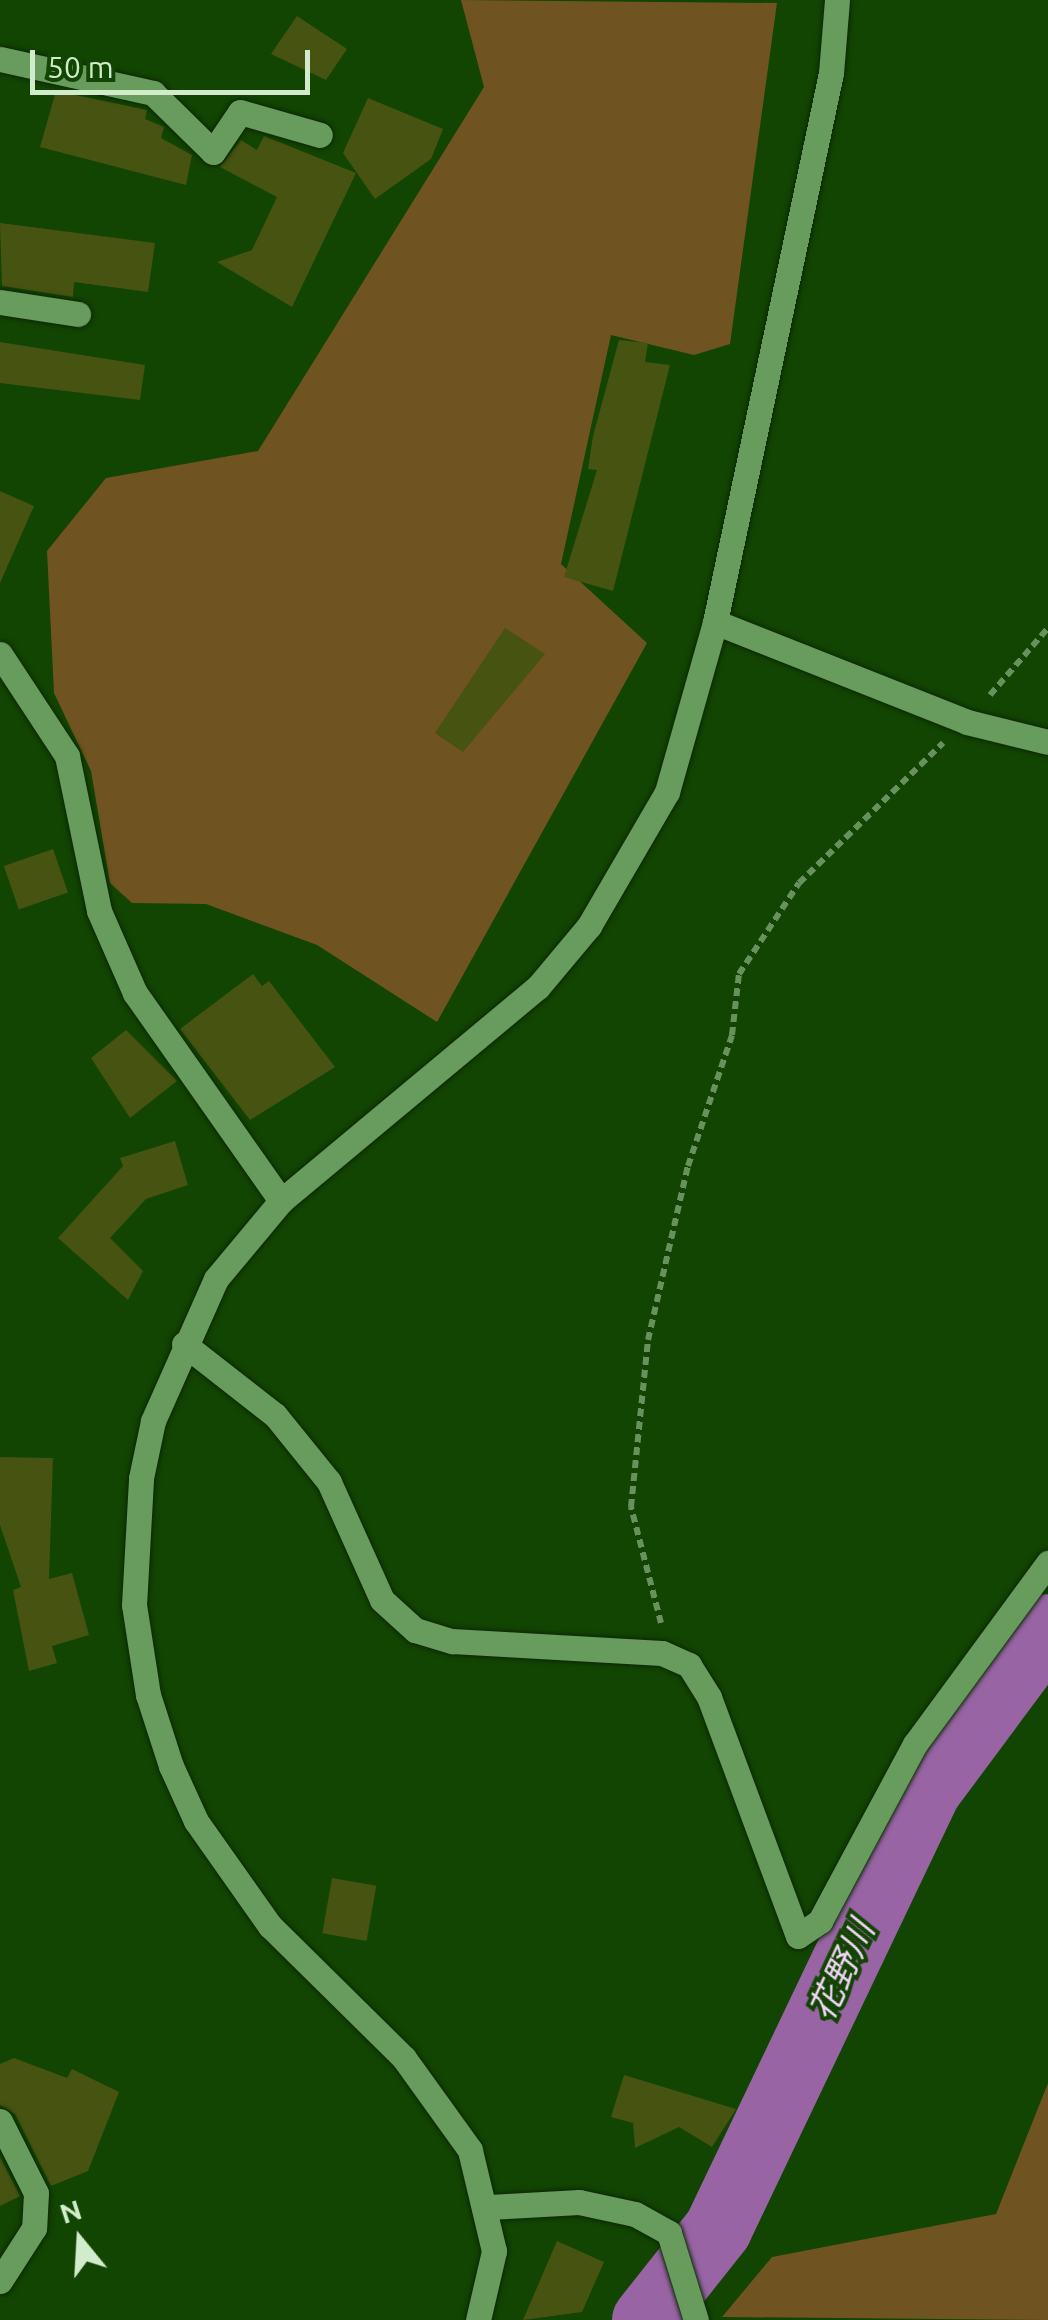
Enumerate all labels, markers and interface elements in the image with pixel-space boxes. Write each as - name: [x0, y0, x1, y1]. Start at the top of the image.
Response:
- scale bar: [35, 30, 315, 92]
- text: 50 m: [47, 50, 114, 84]
- water label: 花野川: [800, 1914, 882, 2026]
- north arrow: [30, 2190, 130, 2290]
- text: N: [56, 2193, 85, 2229]

